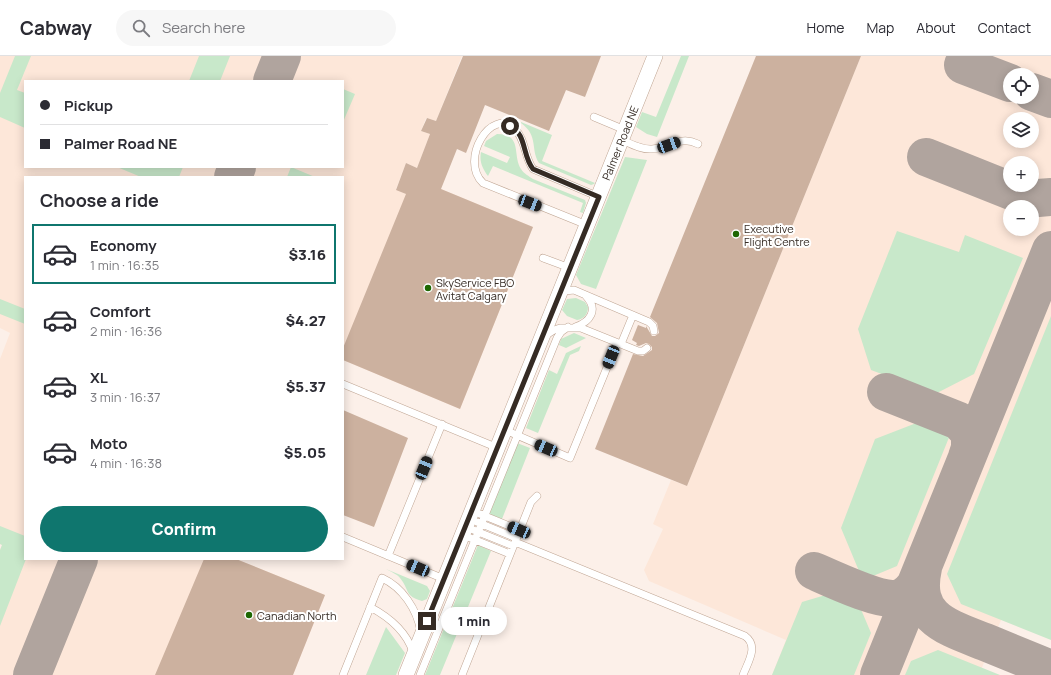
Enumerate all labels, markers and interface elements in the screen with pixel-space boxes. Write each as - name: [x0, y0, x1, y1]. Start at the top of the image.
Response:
- search box: [116, 10, 396, 46]
- text: Cabway: [20, 15, 92, 41]
- icon: search: [130, 17, 152, 39]
- text: Search here: [162, 17, 245, 38]
- text: Home: [807, 18, 844, 37]
- text: Map: [866, 18, 894, 37]
- text: About: [916, 18, 956, 37]
- text: Contact: [978, 18, 1031, 37]
- map controls: [1003, 68, 1039, 236]
- button: locate: [1003, 68, 1039, 104]
- text: Pickup: [64, 95, 113, 116]
- street label: Palmer Road NE: [598, 104, 642, 182]
- button: layers: [1003, 112, 1039, 148]
- route start: [501, 117, 519, 135]
- text: Palmer Road NE: [64, 133, 177, 154]
- car: [656, 135, 682, 155]
- button: +: [1003, 156, 1039, 192]
- text: Choose a ride: [40, 188, 159, 212]
- car: [517, 193, 543, 213]
- button: −: [1003, 200, 1039, 236]
- place label: Executive Flight Centre: [744, 221, 810, 249]
- marker: Executive Flight Centre: [731, 229, 741, 239]
- text: Economy: [90, 235, 157, 256]
- icon: car: [42, 236, 78, 272]
- text: $3.16: [288, 244, 326, 265]
- text: 1 min · 16:35: [90, 256, 159, 274]
- place label: SkyService FBO Avitat Calgary: [436, 275, 514, 303]
- marker: SkyService FBO Avitat Calgary: [423, 283, 433, 293]
- text: Comfort: [90, 301, 151, 322]
- icon: car: [42, 302, 78, 338]
- text: $4.27: [285, 310, 326, 331]
- text: 2 min · 16:36: [90, 322, 162, 340]
- car: [601, 344, 621, 370]
- text: XL: [90, 367, 108, 388]
- icon: car: [42, 368, 78, 404]
- text: $5.37: [286, 376, 326, 397]
- text: 3 min · 16:37: [90, 388, 160, 406]
- text: Moto: [90, 433, 127, 454]
- icon: car: [42, 434, 78, 470]
- car: [533, 438, 559, 458]
- text: $5.05: [284, 442, 326, 463]
- text: 4 min · 16:38: [90, 454, 162, 472]
- car: [414, 455, 434, 481]
- button: Confirm: [40, 506, 328, 552]
- car: [506, 520, 532, 540]
- car: [405, 558, 431, 578]
- callout: 1 min: [441, 607, 507, 635]
- place label: Canadian North: [257, 608, 337, 623]
- marker: Canadian North: [244, 610, 254, 620]
- route end: [418, 612, 436, 630]
- text: 1 min: [458, 612, 490, 630]

